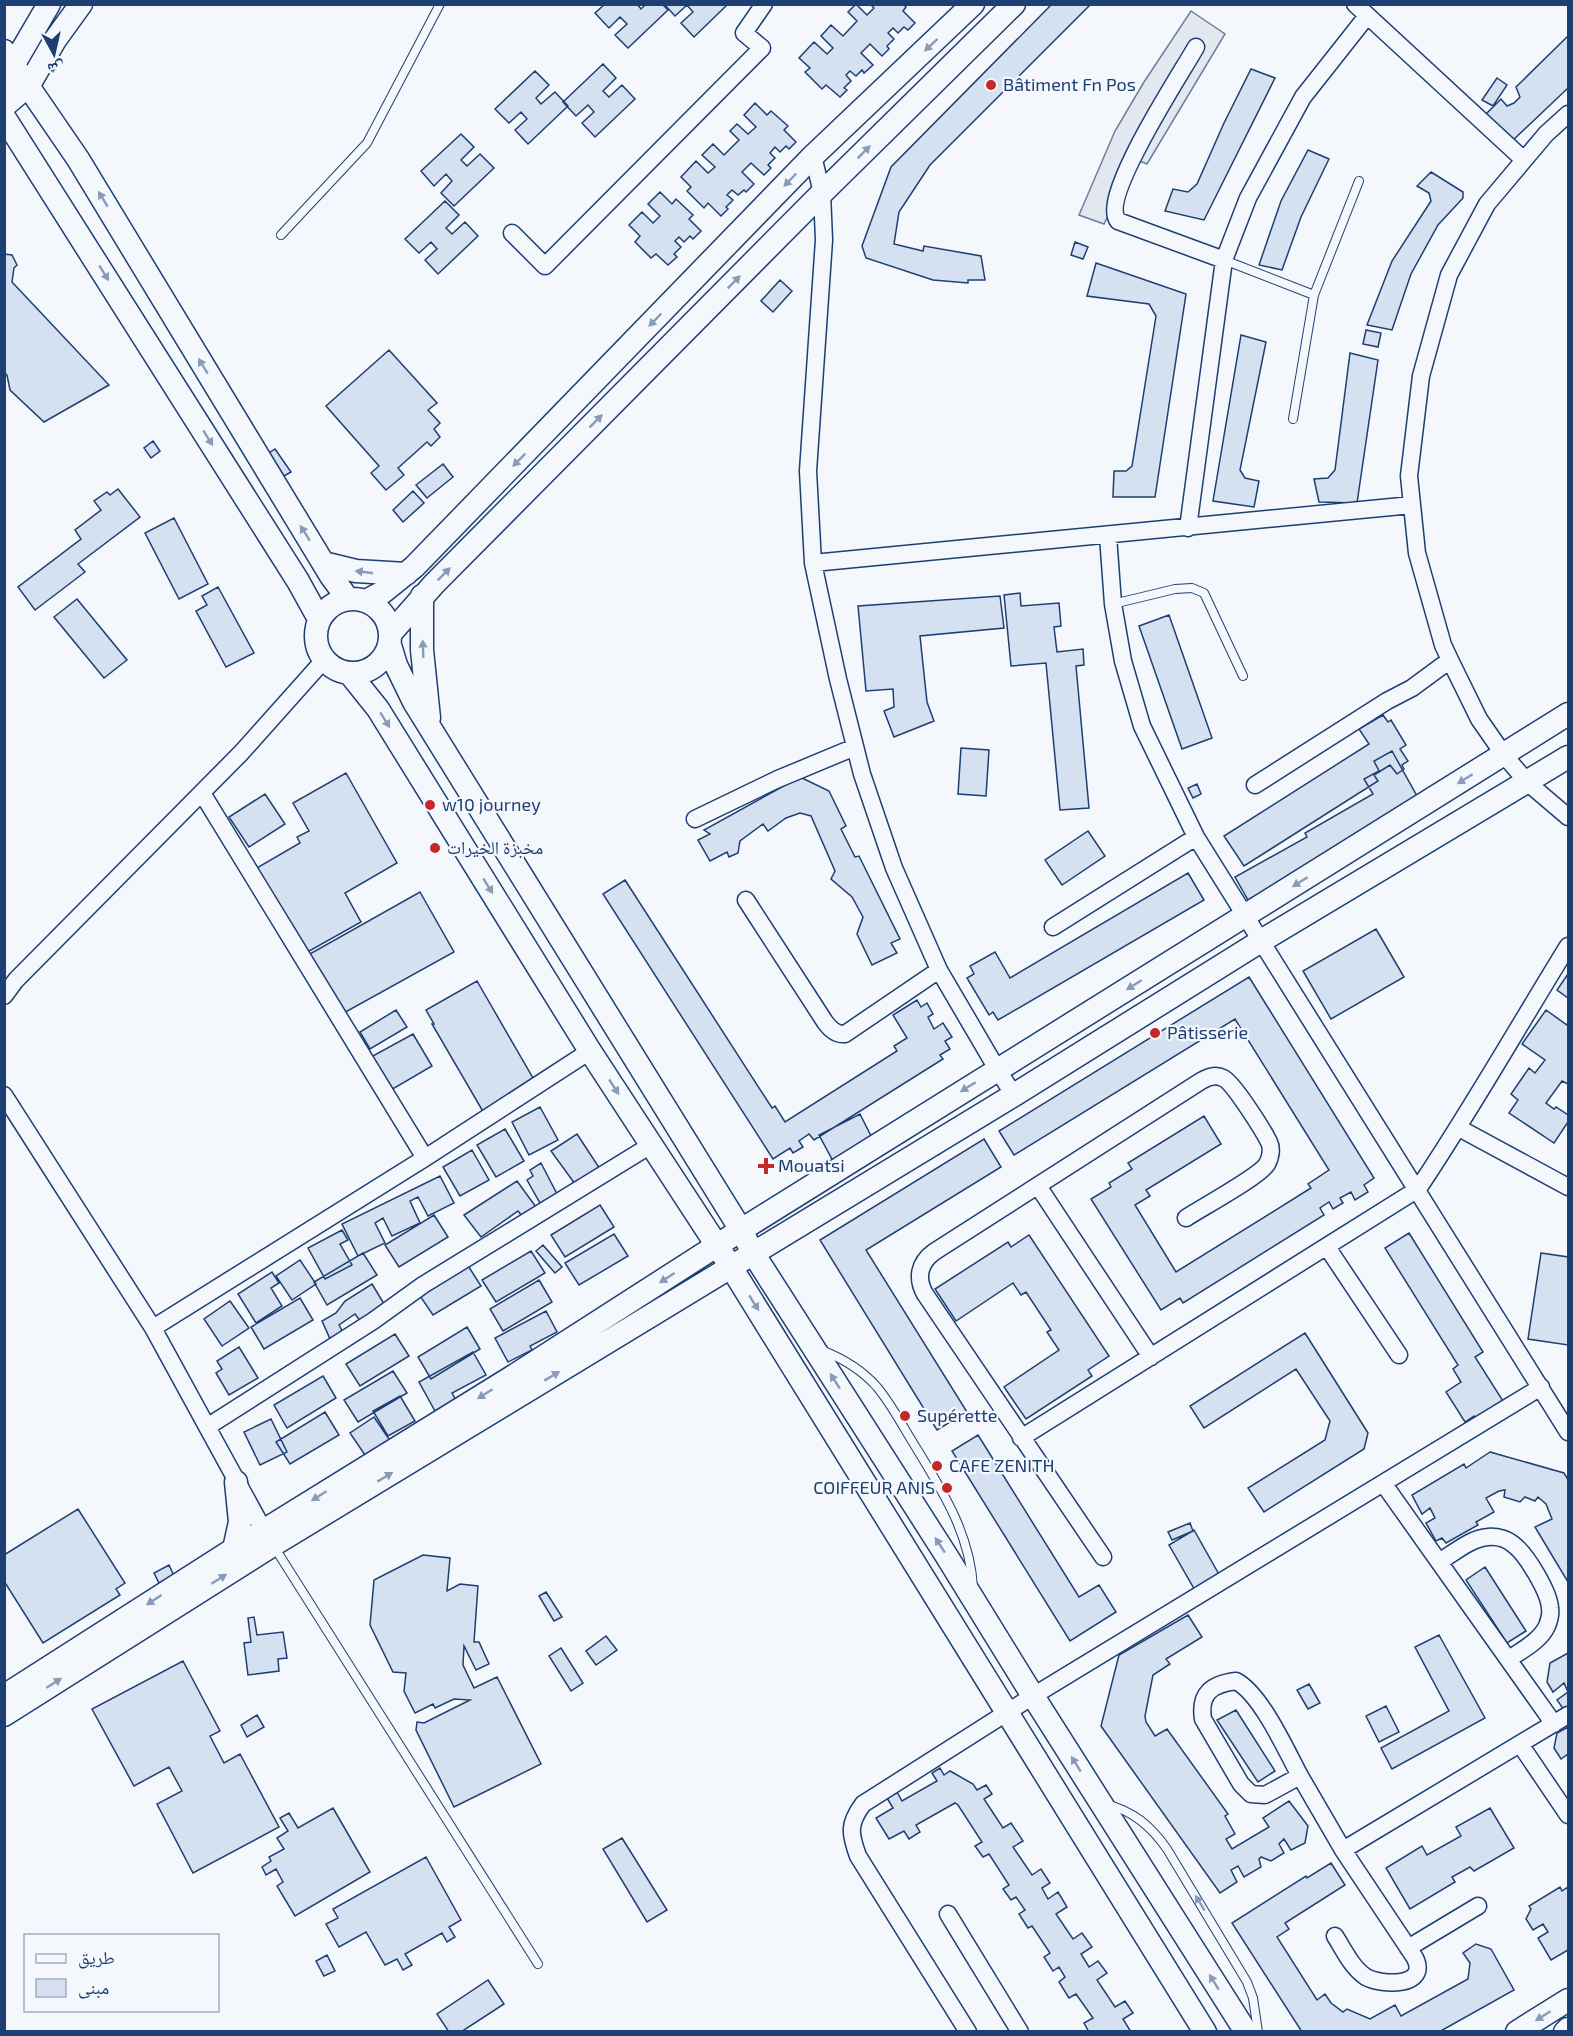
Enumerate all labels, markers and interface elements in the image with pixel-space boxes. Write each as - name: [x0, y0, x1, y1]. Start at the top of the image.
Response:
- north arrow: [24, 24, 84, 84]
- one-way arrow: [924, 37, 938, 51]
- text: ش: [46, 58, 66, 80]
- place label: Bâtiment Fn Pos: [1003, 73, 1136, 95]
- marker: Bâtiment Fn Pos: [984, 78, 998, 92]
- one-way arrow: [856, 146, 870, 160]
- one-way arrow: [784, 172, 798, 186]
- one-way arrow: [97, 191, 108, 207]
- one-way arrow: [98, 265, 109, 281]
- one-way arrow: [726, 276, 740, 290]
- one-way arrow: [648, 313, 662, 328]
- one-way arrow: [198, 358, 209, 374]
- one-way arrow: [589, 413, 603, 428]
- one-way arrow: [202, 429, 213, 446]
- one-way arrow: [513, 453, 527, 467]
- one-way arrow: [299, 525, 310, 541]
- one-way arrow: [354, 567, 373, 577]
- one-way arrow: [436, 567, 451, 581]
- one-way arrow: [418, 640, 427, 659]
- one-way arrow: [380, 712, 391, 728]
- one-way arrow: [1457, 773, 1474, 784]
- place label: w10 journey: [442, 793, 541, 815]
- marker: w10 journey: [423, 798, 437, 812]
- place label: مخبزة الخيرات: [447, 836, 543, 859]
- marker: مخبزة الخيرات: [428, 841, 442, 855]
- one-way arrow: [1292, 876, 1308, 887]
- one-way arrow: [483, 878, 494, 894]
- one-way arrow: [1126, 979, 1142, 990]
- place label: Pâtisserie: [1167, 1021, 1248, 1043]
- marker: Pâtisserie: [1148, 1026, 1162, 1040]
- one-way arrow: [608, 1079, 619, 1095]
- one-way arrow: [960, 1082, 977, 1093]
- place label: Mouatsi: [778, 1154, 845, 1176]
- marker: Mouatsi: [759, 1159, 773, 1173]
- one-way arrow: [659, 1272, 675, 1283]
- one-way arrow: [748, 1295, 760, 1311]
- one-way arrow: [544, 1370, 560, 1381]
- one-way arrow: [829, 1373, 840, 1389]
- one-way arrow: [477, 1389, 493, 1400]
- place label: Supérette: [917, 1404, 998, 1426]
- marker: Supérette: [898, 1409, 912, 1423]
- place label: CAFE ZENITH: [949, 1454, 1054, 1476]
- marker: CAFE ZENITH: [930, 1459, 944, 1473]
- one-way arrow: [377, 1471, 393, 1482]
- place label: COIFFEUR ANIS: [813, 1476, 935, 1498]
- marker: COIFFEUR ANIS: [940, 1481, 954, 1495]
- one-way arrow: [311, 1491, 327, 1502]
- one-way arrow: [935, 1537, 946, 1553]
- one-way arrow: [211, 1574, 227, 1585]
- one-way arrow: [146, 1595, 162, 1606]
- one-way arrow: [46, 1678, 62, 1689]
- one-way arrow: [1071, 1756, 1082, 1772]
- one-way arrow: [1195, 1895, 1206, 1911]
- legend: [24, 1934, 219, 2012]
- text: طريق: [78, 1946, 115, 1969]
- one-way arrow: [1209, 1974, 1220, 1990]
- text: مبنى: [78, 1976, 109, 1999]
- one-way arrow: [1535, 2010, 1551, 2021]

